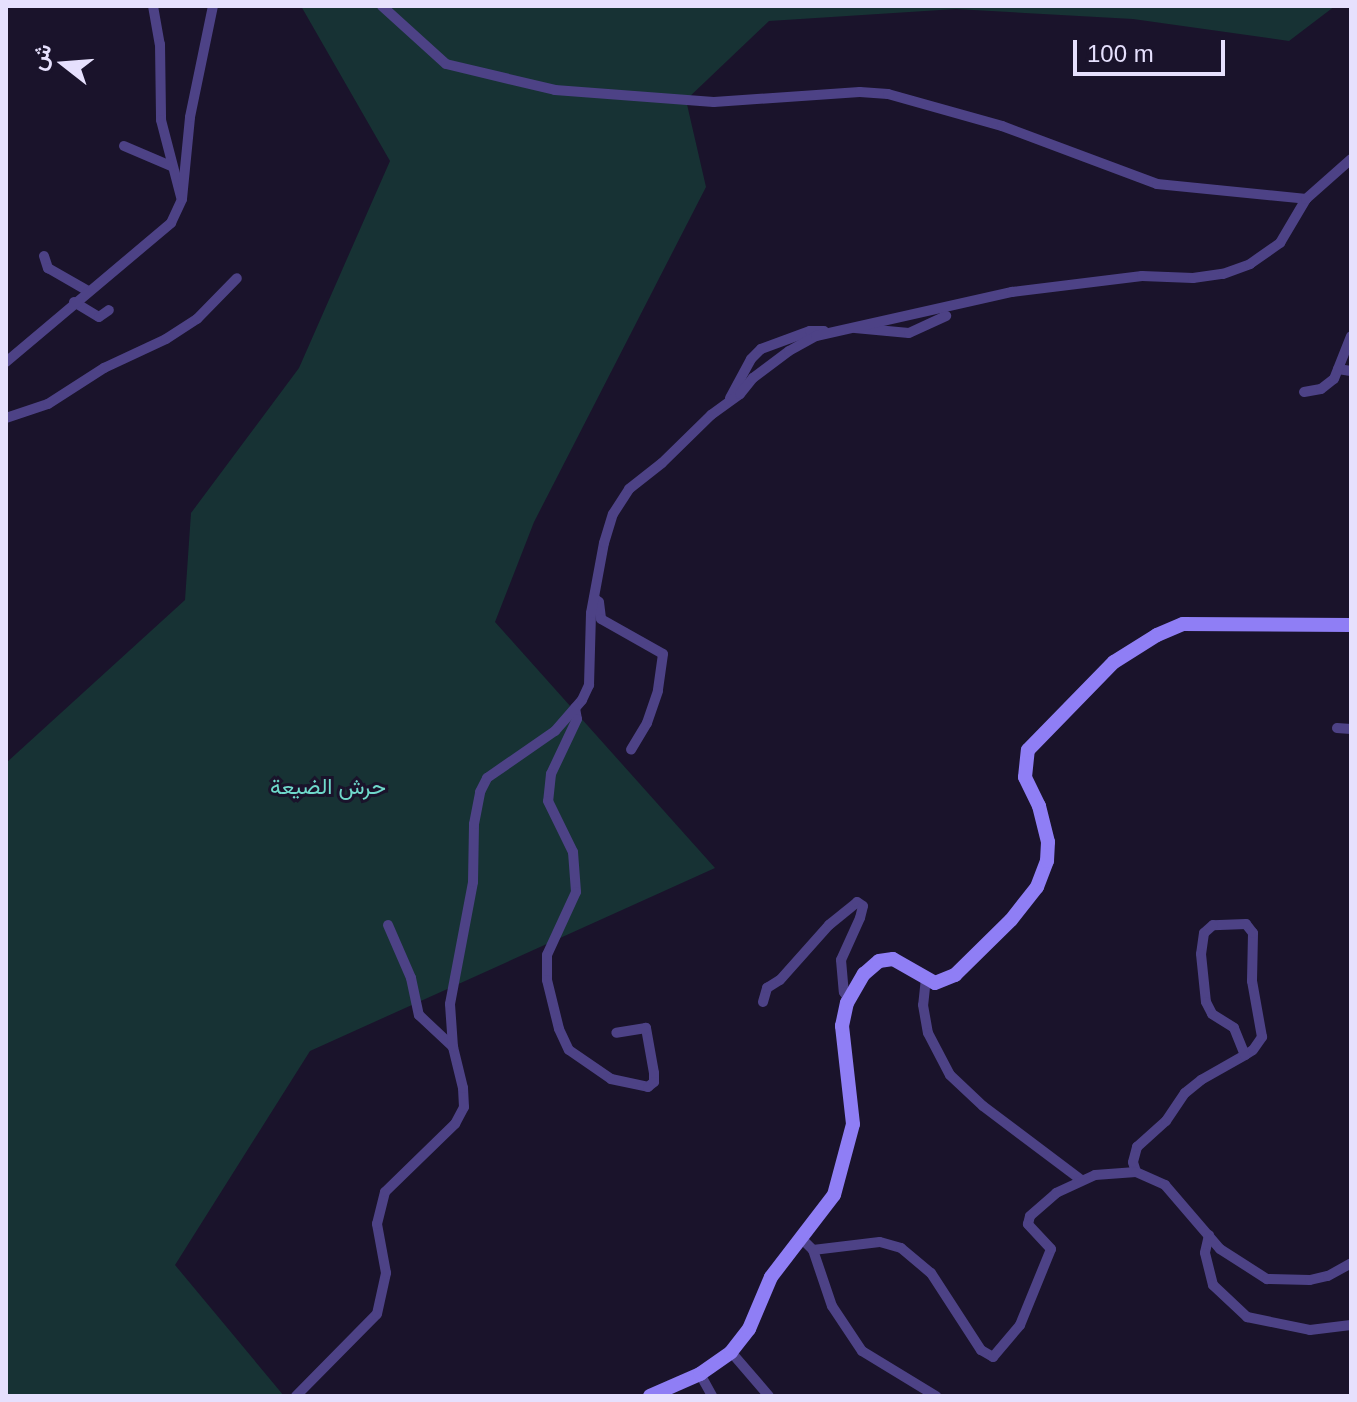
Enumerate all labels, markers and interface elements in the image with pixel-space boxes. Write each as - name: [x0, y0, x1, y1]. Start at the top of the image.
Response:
- north arrow: [24, 24, 104, 104]
- scale bar: [1077, 24, 1229, 74]
- text: 100 m: [1087, 40, 1154, 67]
- text: ش: [25, 41, 56, 73]
- park label: حرش الضيعة: [270, 774, 386, 800]

